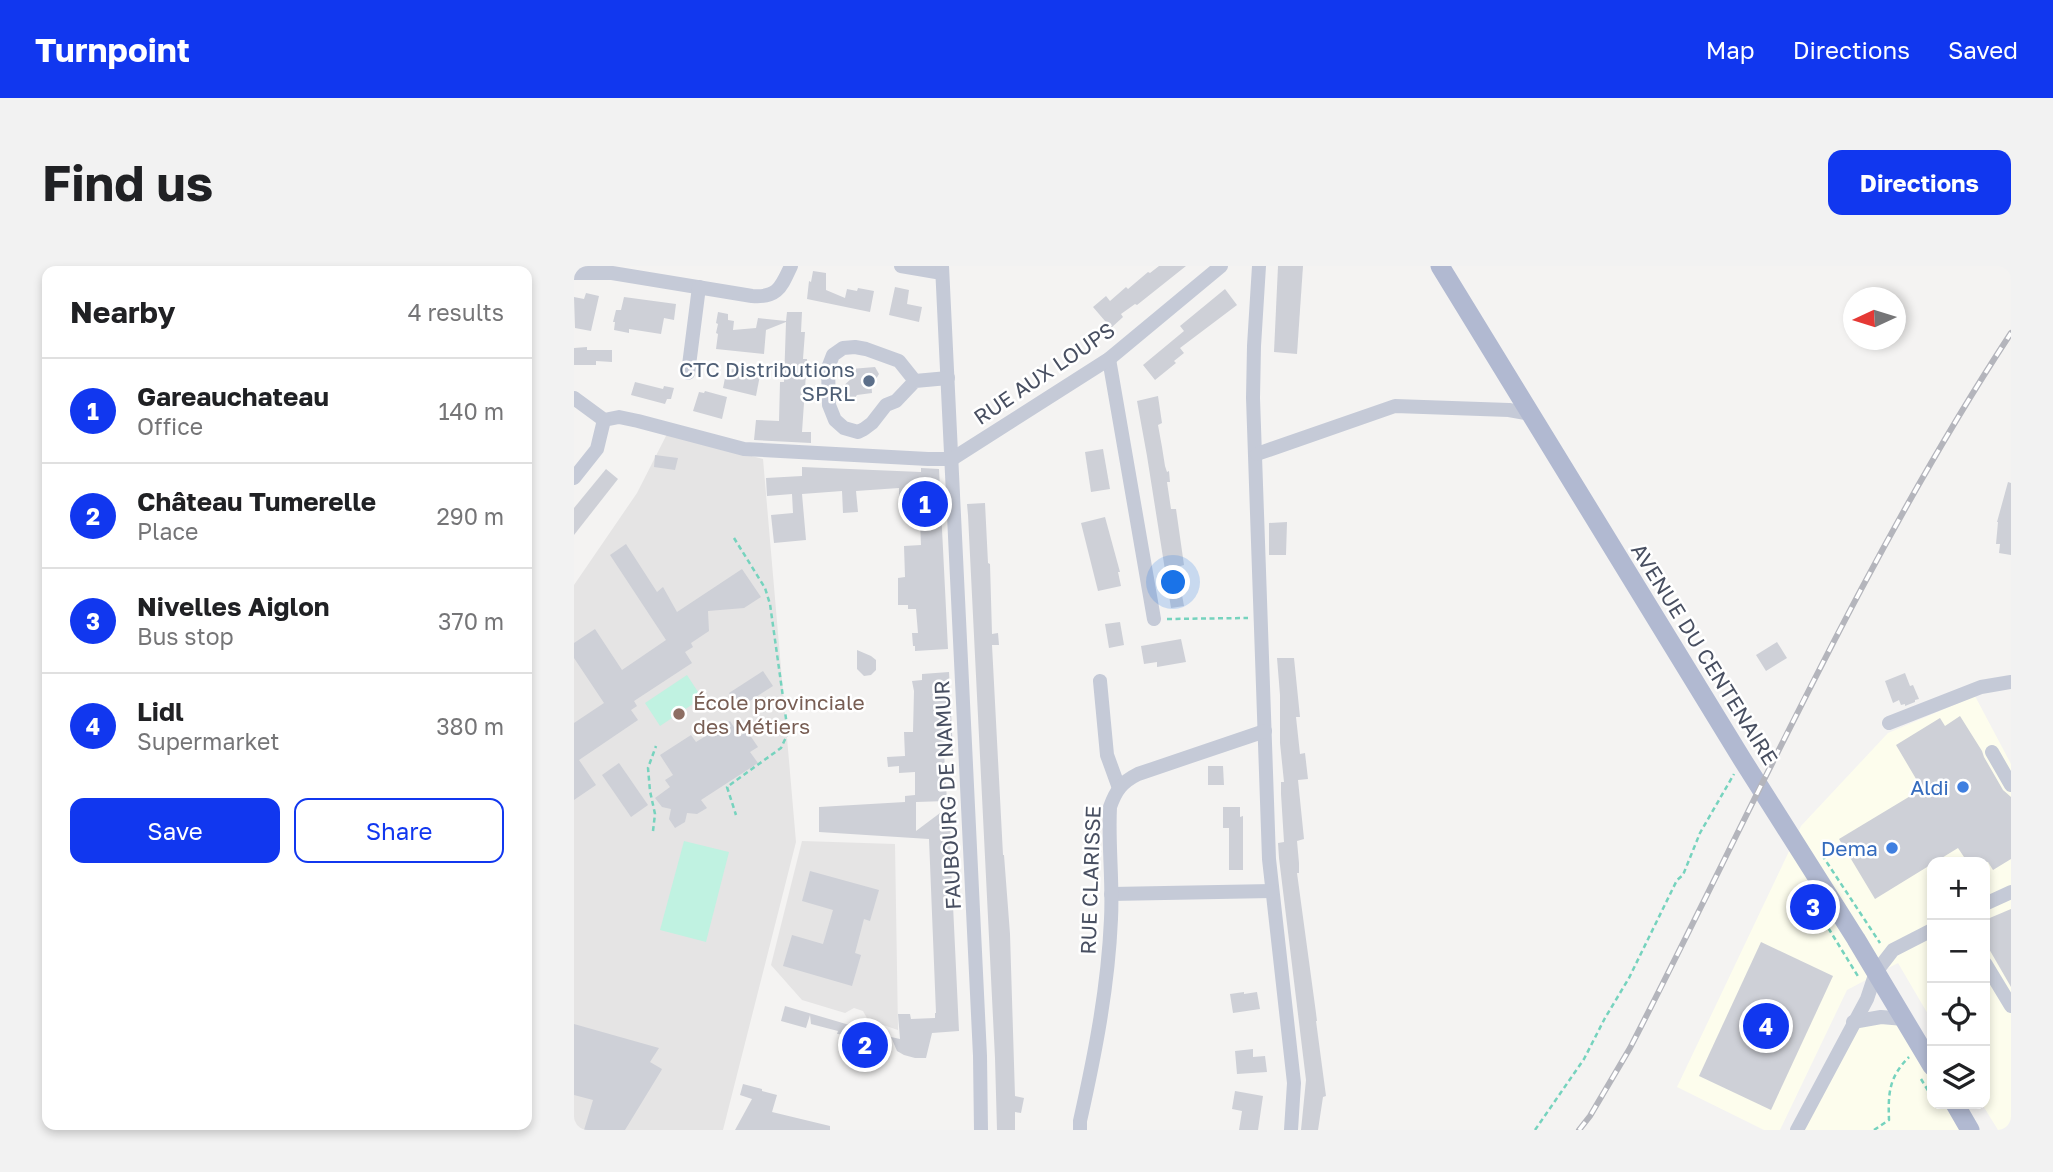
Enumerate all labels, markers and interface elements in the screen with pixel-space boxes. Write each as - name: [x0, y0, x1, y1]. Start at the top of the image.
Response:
- text: Turnpoint: [35, 30, 190, 69]
- text: Map: [1706, 35, 1755, 64]
- text: Directions: [1793, 35, 1910, 64]
- text: Saved: [1948, 35, 2018, 64]
- button: Directions: [1828, 150, 2011, 215]
- text: Find us: [42, 153, 213, 212]
- north arrow: [1843, 287, 1906, 350]
- text: Nearby: [70, 294, 175, 330]
- text: 4 results: [408, 298, 504, 326]
- street label: RUE AUX LOUPS: [969, 316, 1119, 430]
- place label: CTC Distributions SPRL: [679, 356, 855, 406]
- marker: CTC Distributions SPRL: [861, 373, 877, 389]
- text: Gareauchateau: [137, 381, 329, 412]
- text: 1: [87, 397, 99, 425]
- text: 140 m: [438, 397, 504, 425]
- text: Office: [137, 412, 203, 440]
- pin: 1: [902, 478, 948, 530]
- text: Château Tumerelle: [137, 486, 376, 517]
- text: 2: [86, 502, 100, 530]
- text: 290 m: [436, 502, 504, 530]
- text: Place: [137, 517, 198, 545]
- street label: AVENUE DU CENTENAIRE: [1626, 538, 1784, 770]
- your location: [1156, 565, 1190, 599]
- text: Nivelles Aiglon: [137, 591, 329, 622]
- text: 3: [86, 607, 100, 635]
- text: 370 m: [438, 607, 504, 635]
- text: Bus stop: [137, 622, 234, 650]
- street label: FAUBOURG DE NAMUR: [928, 680, 966, 910]
- place label: École provinciale des Métiers: [693, 689, 865, 739]
- text: Lidl: [137, 696, 184, 727]
- marker: École provinciale des Métiers: [671, 706, 687, 722]
- text: 4: [86, 712, 100, 740]
- text: 380 m: [436, 712, 504, 740]
- text: Supermarket: [137, 727, 280, 755]
- place label: Aldi: [1910, 774, 1949, 800]
- marker: Aldi: [1955, 779, 1971, 795]
- button: Save: [70, 798, 280, 863]
- button: Share: [294, 798, 504, 863]
- street label: RUE CLARISSE: [1074, 805, 1106, 955]
- place label: Dema: [1821, 835, 1878, 861]
- marker: Dema: [1884, 840, 1900, 856]
- map controls: [1927, 857, 1990, 1109]
- button: +: [1927, 857, 1990, 920]
- pin: 3: [1790, 881, 1836, 933]
- button: −: [1927, 920, 1990, 983]
- button: locate: [1927, 983, 1990, 1046]
- pin: 4: [1743, 1000, 1789, 1052]
- pin: 2: [842, 1019, 888, 1071]
- button: layers: [1927, 1046, 1990, 1109]

